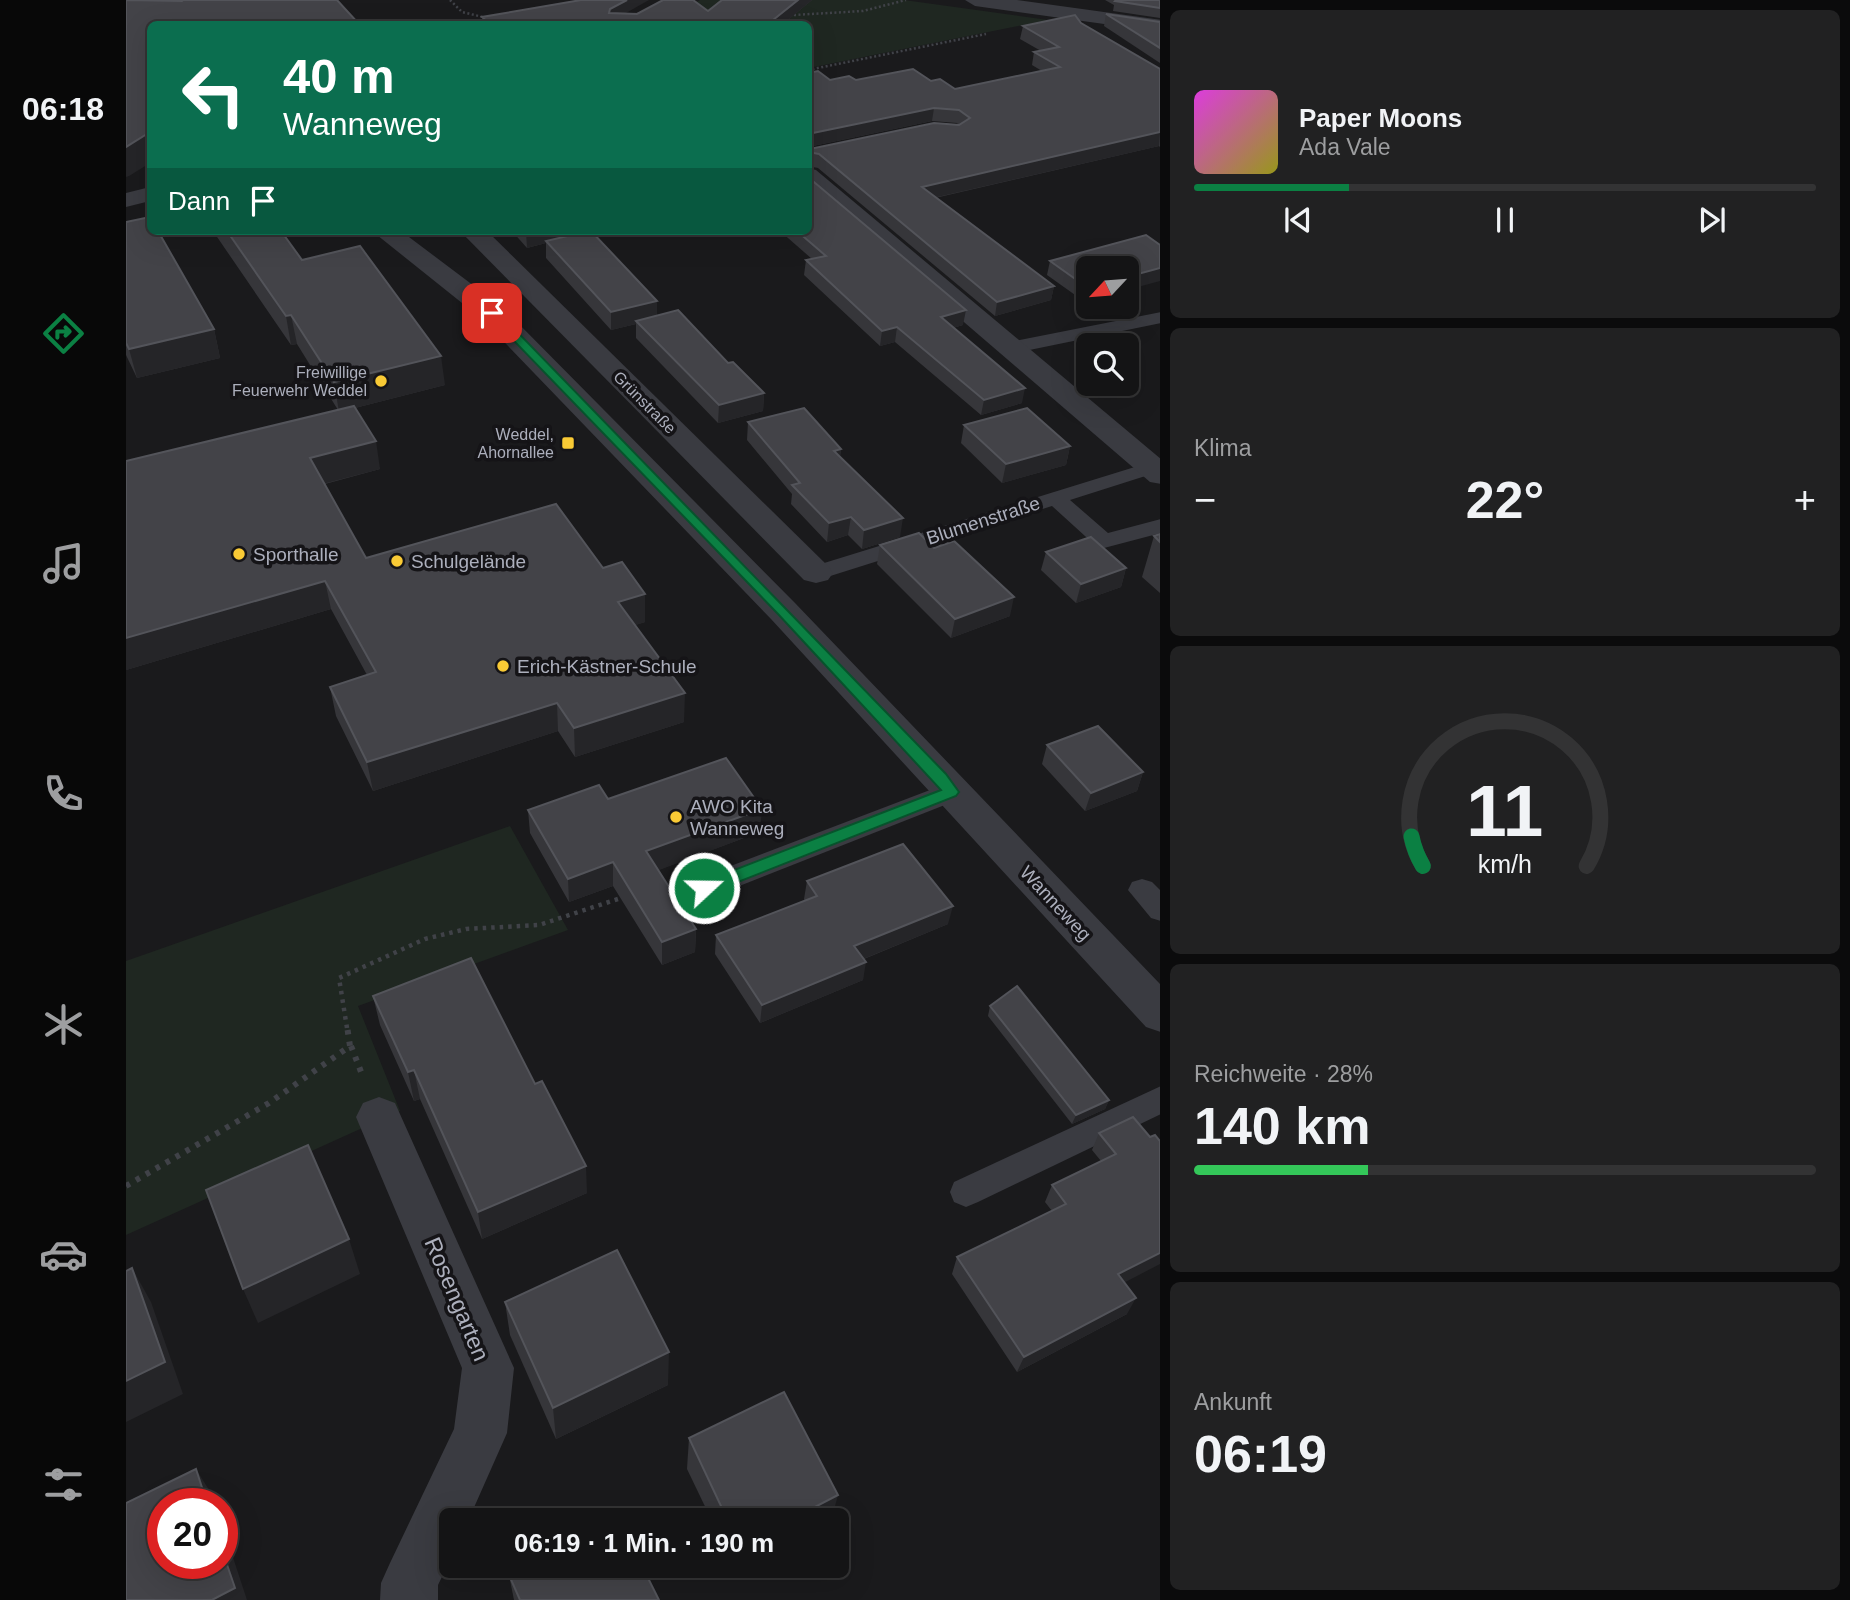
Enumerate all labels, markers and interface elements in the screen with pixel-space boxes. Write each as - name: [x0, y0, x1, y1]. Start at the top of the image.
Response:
- icon: left: [168, 49, 259, 140]
- text: 40 m: [283, 49, 395, 103]
- text: 06:18: [22, 91, 104, 127]
- text: Paper Moons: [1299, 103, 1462, 133]
- text: Wanneweg: [283, 106, 442, 142]
- text: Ada Vale: [1299, 134, 1391, 160]
- icon: arrive: [244, 182, 282, 220]
- text: Dann: [168, 186, 230, 216]
- icon: previous: [1279, 201, 1317, 239]
- icon: pause: [1486, 201, 1524, 239]
- icon: next: [1693, 201, 1731, 239]
- north arrow: [1076, 256, 1139, 318]
- map controls: [1076, 256, 1139, 396]
- pin: [462, 283, 522, 343]
- icon: arrive: [473, 294, 511, 332]
- icon: directions: [39, 309, 88, 358]
- button: search: [1076, 333, 1139, 396]
- place label: Freiwillige Feuerwehr Weddel: [232, 364, 367, 399]
- street label: Grünstraße: [610, 368, 679, 437]
- marker: Freiwillige Feuerwehr Weddel: [373, 373, 389, 389]
- place label: Weddel, Ahornallee: [478, 426, 554, 461]
- marker: Weddel, Ahornallee: [560, 435, 576, 451]
- text: Klima: [1194, 435, 1252, 461]
- text: 22°: [1466, 471, 1544, 529]
- text: −: [1194, 479, 1216, 521]
- text: +: [1794, 479, 1816, 521]
- street label: Blumenstraße: [924, 492, 1043, 549]
- icon: music: [39, 539, 88, 588]
- place label: Sporthalle: [253, 544, 339, 565]
- marker: Sporthalle: [231, 546, 247, 562]
- place label: Schulgelände: [411, 551, 526, 572]
- marker: Schulgelände: [389, 553, 405, 569]
- place label: Erich-Kästner-Schule: [517, 656, 697, 677]
- marker: Erich-Kästner-Schule: [495, 658, 511, 674]
- icon: phone: [39, 769, 88, 818]
- text: 11: [1467, 770, 1543, 851]
- place label: AWO Kita Wanneweg: [690, 796, 784, 839]
- marker: AWO Kita Wanneweg: [668, 809, 684, 825]
- text: km/h: [1478, 850, 1532, 878]
- position arrow: [667, 851, 741, 925]
- street label: Wanneweg: [1016, 862, 1095, 945]
- icon: climate: [39, 1000, 88, 1049]
- text: Reichweite · 28%: [1194, 1061, 1373, 1087]
- text: 140 km: [1194, 1097, 1370, 1155]
- icon: car: [39, 1230, 88, 1279]
- street label: Rosengarten: [419, 1233, 495, 1365]
- text: Ankunft: [1194, 1389, 1272, 1415]
- text: 06:19: [1194, 1425, 1327, 1483]
- icon: filters: [39, 1460, 88, 1509]
- speed limit sign: 20: [147, 1488, 238, 1579]
- text: 06:19 · 1 Min. · 190 m: [514, 1528, 774, 1558]

